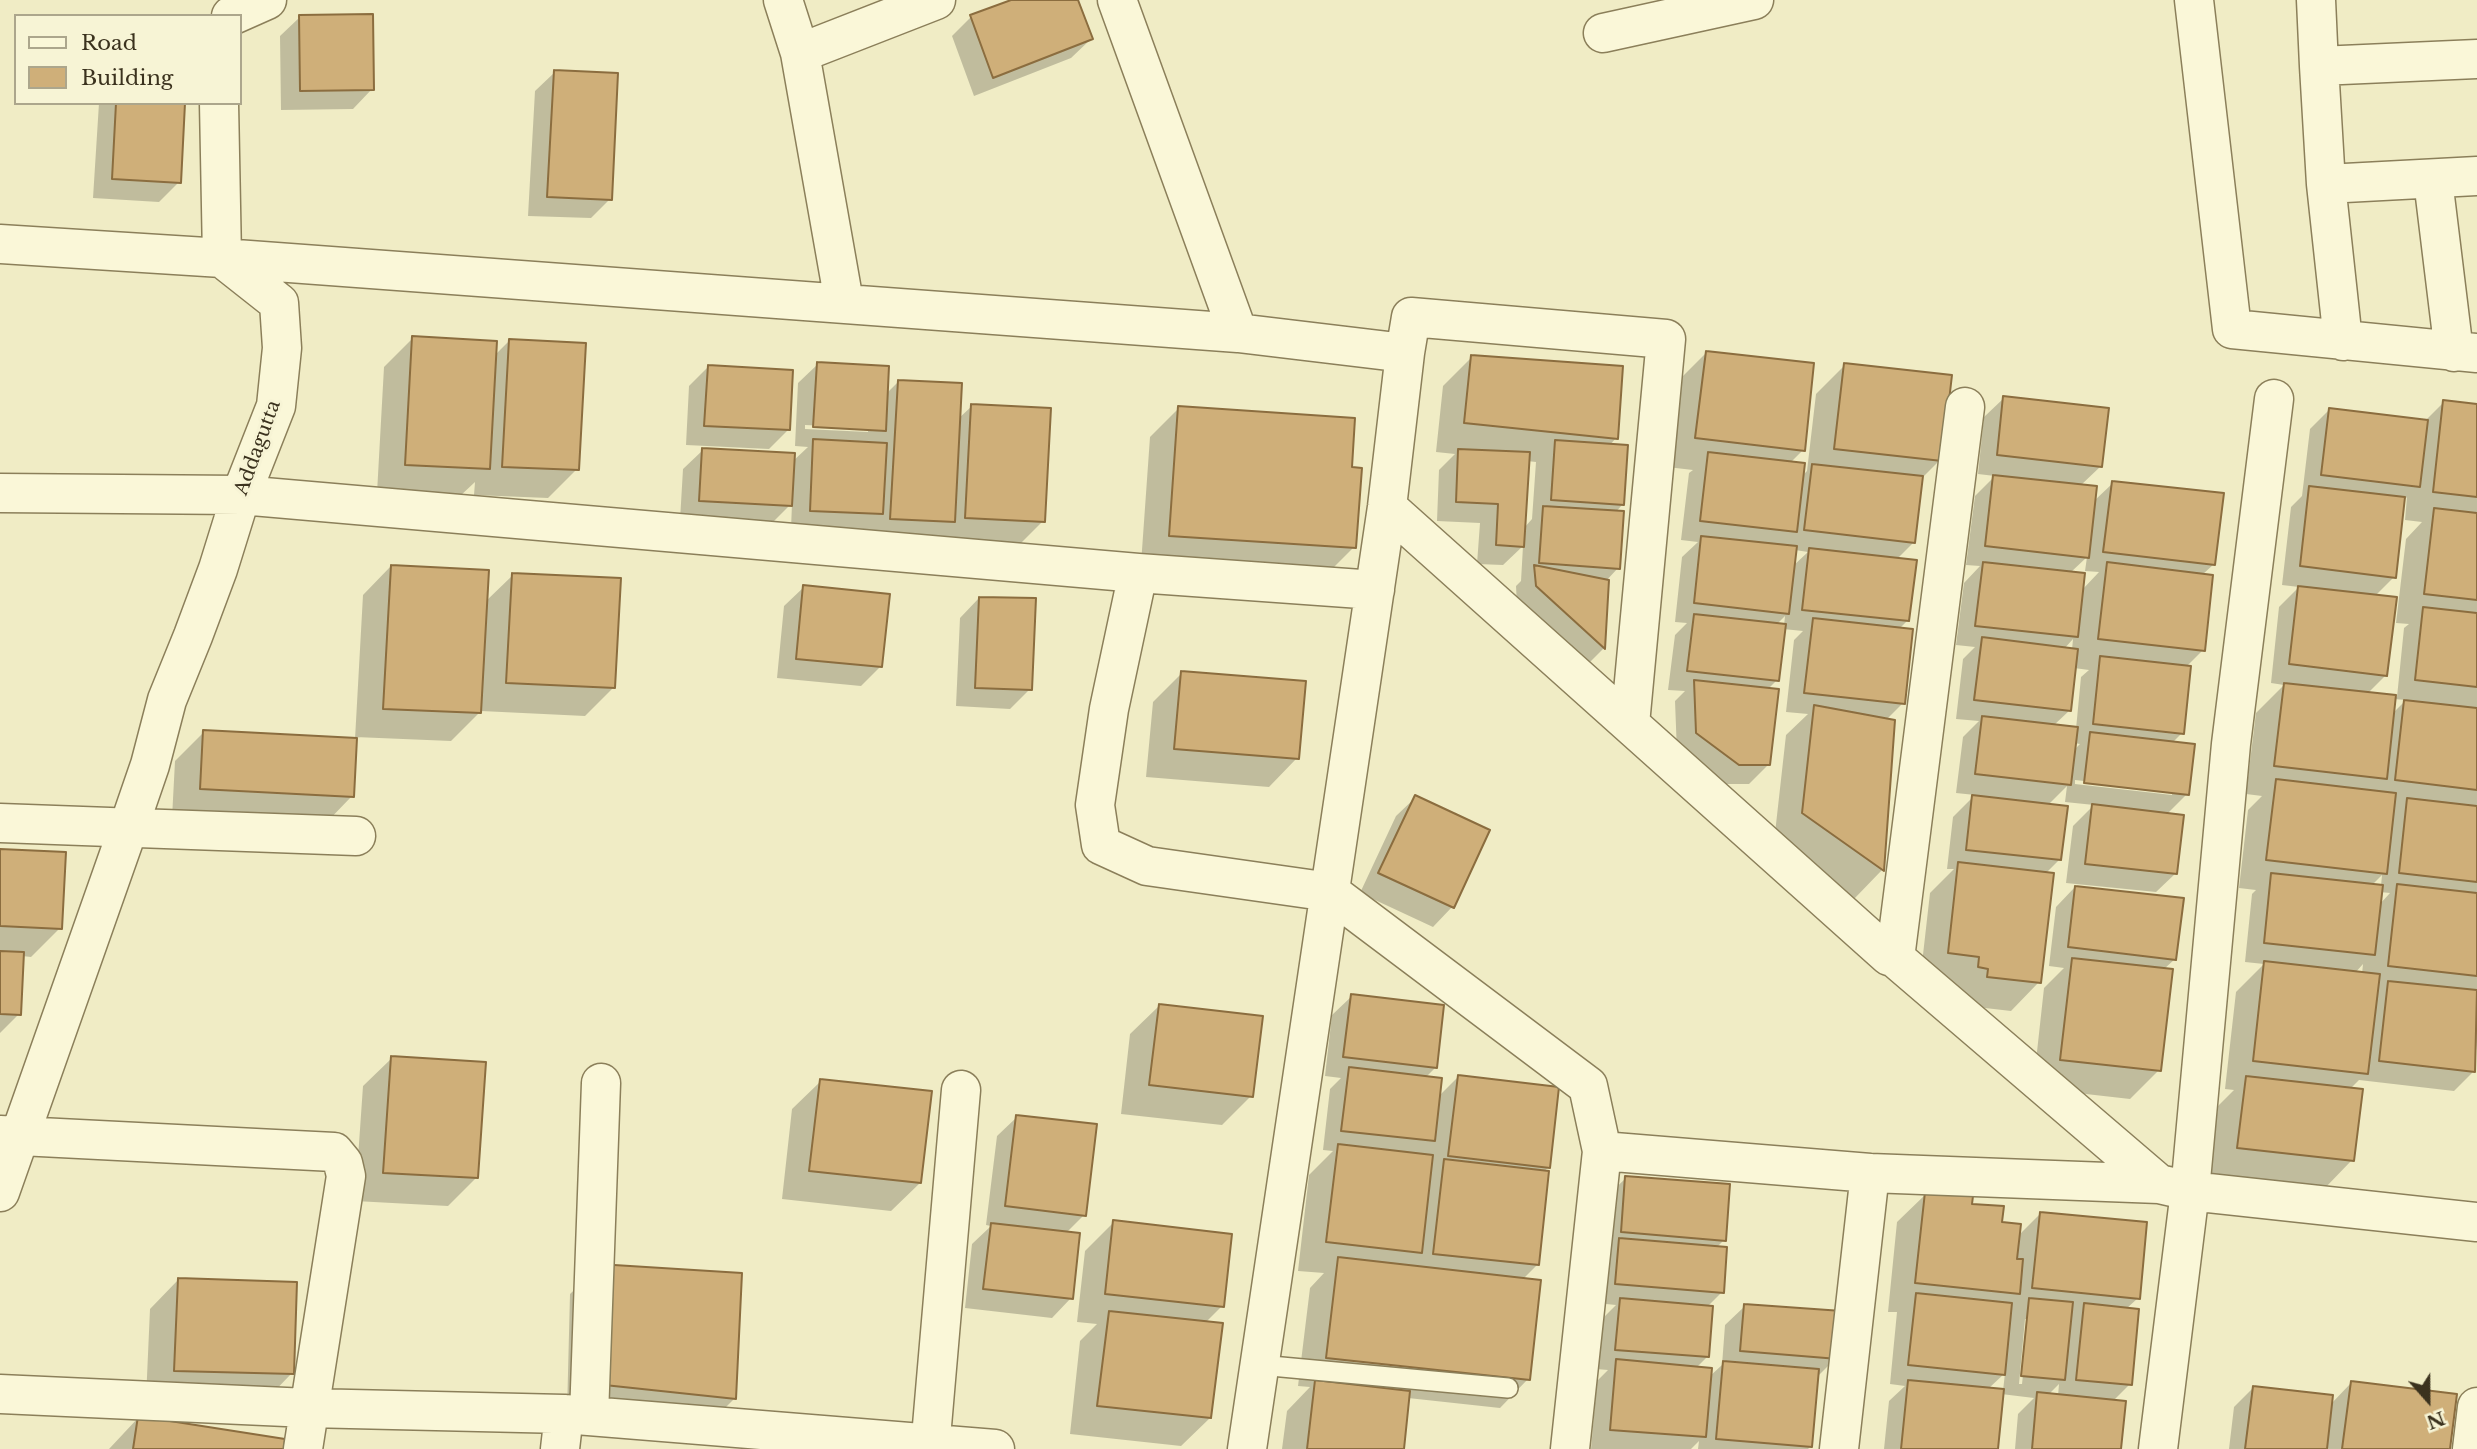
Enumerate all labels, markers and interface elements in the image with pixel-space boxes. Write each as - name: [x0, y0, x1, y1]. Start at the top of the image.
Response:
- legend: [14, 14, 242, 105]
- text: Road: [81, 30, 137, 56]
- text: Building: [81, 65, 173, 91]
- street label: Addagutta: [230, 397, 286, 499]
- north arrow: [2393, 1365, 2463, 1435]
- text: N: [2423, 1406, 2448, 1434]

